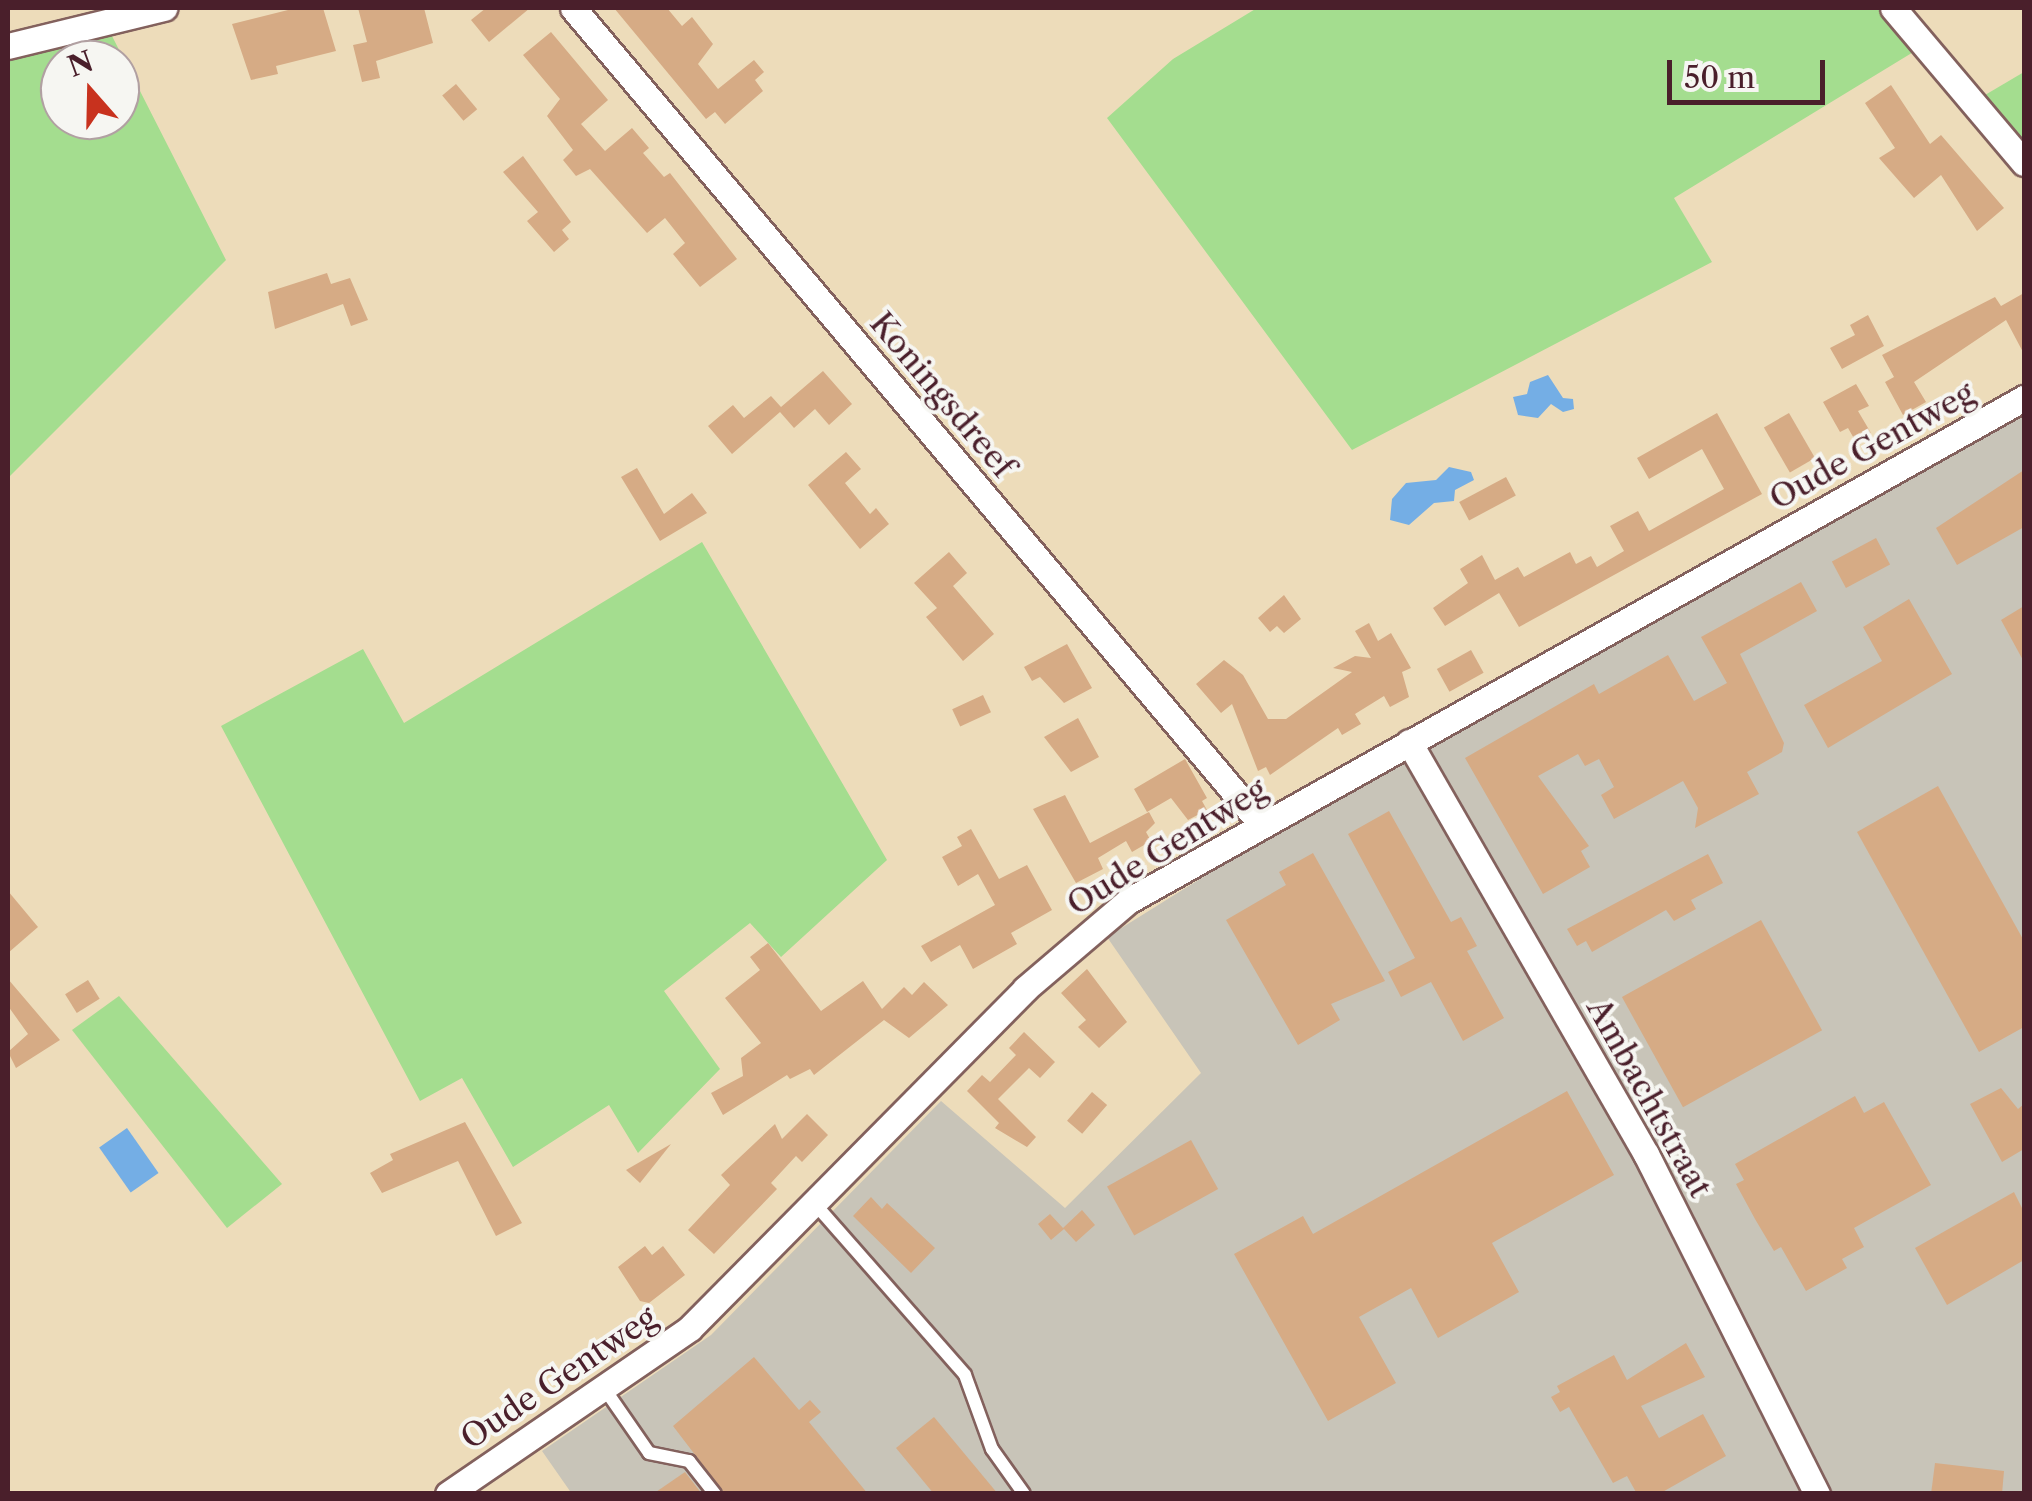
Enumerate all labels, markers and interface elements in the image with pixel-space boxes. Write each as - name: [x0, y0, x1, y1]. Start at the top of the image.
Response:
- north arrow: [40, 40, 140, 140]
- scale bar: [1672, 40, 1830, 102]
- text: N: [63, 44, 98, 84]
- text: 50 m: [1684, 59, 1755, 96]
- street label: Koningsdreef: [862, 305, 1022, 485]
- street label: Oude Gentweg: [1763, 374, 1981, 518]
- street label: Oude Gentweg: [1060, 770, 1274, 924]
- street label: Ambachtstraat: [1579, 992, 1719, 1204]
- street label: Oude Gentweg: [454, 1298, 664, 1458]

